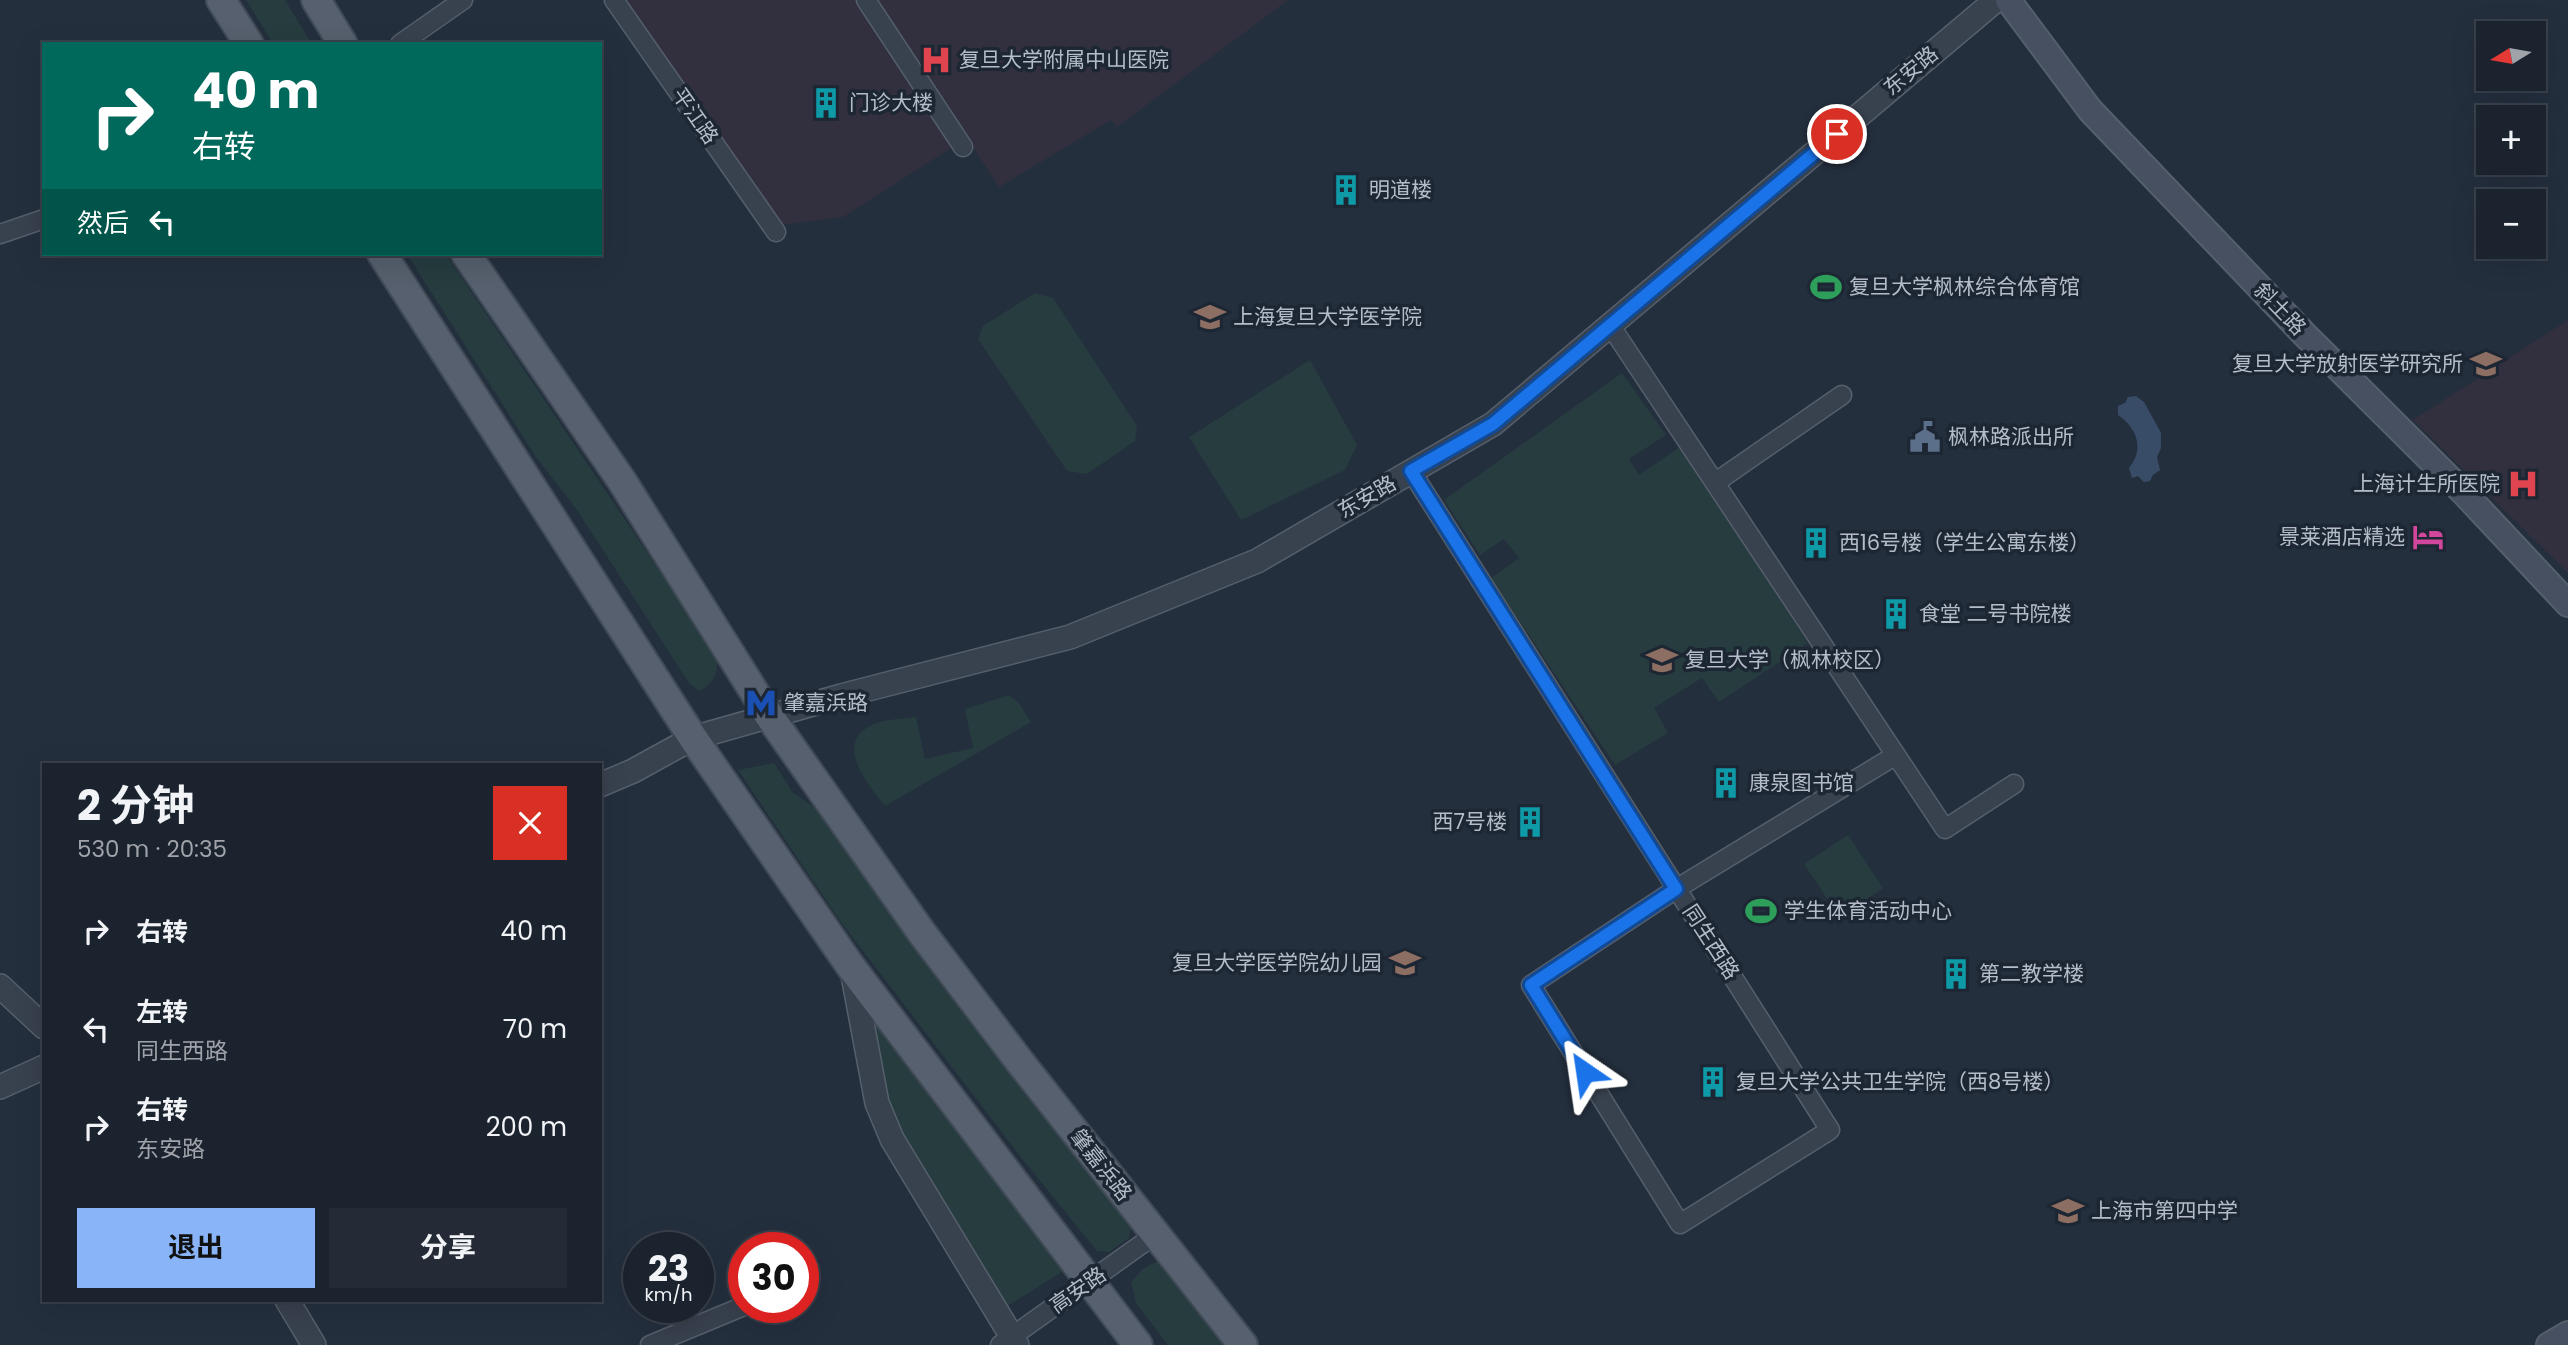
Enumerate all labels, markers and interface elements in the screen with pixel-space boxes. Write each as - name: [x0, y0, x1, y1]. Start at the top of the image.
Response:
- north arrow: [2476, 21, 2546, 91]
- map controls: [2476, 21, 2546, 259]
- street label: 东安路: [1877, 39, 1944, 102]
- hospital icon: 复旦大学附属中山医院: [919, 43, 953, 77]
- place label: 复旦大学附属中山医院: [959, 45, 1169, 74]
- text: 40 m: [192, 57, 319, 125]
- icon: right: [77, 70, 168, 161]
- street label: 平江路: [665, 82, 725, 150]
- building icon: 门诊大楼: [809, 86, 843, 120]
- place label: 门诊大楼: [849, 88, 933, 117]
- pin: [1807, 104, 1867, 164]
- button: +: [2476, 105, 2546, 175]
- icon: arrive: [1818, 115, 1856, 153]
- text: 右转: [192, 124, 256, 169]
- building icon: 明道楼: [1329, 173, 1363, 207]
- place label: 明道楼: [1369, 175, 1432, 204]
- button: −: [2476, 189, 2546, 259]
- icon: left: [143, 203, 181, 241]
- text: 然后: [77, 205, 129, 241]
- sports icon: 复旦大学枫林综合体育馆: [1809, 270, 1843, 304]
- place label: 复旦大学枫林综合体育馆: [1849, 272, 2080, 301]
- street label: 斜土路: [2248, 276, 2313, 341]
- school or university icon: 上海复旦大学医学院: [1193, 300, 1227, 334]
- place label: 上海复旦大学医学院: [1233, 302, 1422, 331]
- school or university icon: 复旦大学放射医学研究所: [2469, 347, 2503, 381]
- place label: 复旦大学放射医学研究所: [2232, 349, 2463, 378]
- public building icon: 枫林路派出所: [1908, 420, 1942, 454]
- place label: 枫林路派出所: [1948, 422, 2074, 451]
- hospital icon: 上海计生所医院: [2506, 467, 2540, 501]
- street label: 东安路: [1332, 468, 1401, 525]
- place label: 上海计生所医院: [2353, 469, 2500, 498]
- hotel icon: 景莱酒店精选: [2411, 520, 2445, 554]
- place label: 景莱酒店精选: [2279, 522, 2405, 551]
- building icon: 西16号楼（学生公寓东楼）: [1799, 526, 1833, 560]
- place label: 西16号楼（学生公寓东楼）: [1839, 528, 2090, 557]
- building icon: 食堂 二号书院楼: [1879, 597, 1913, 631]
- place label: 食堂 二号书院楼: [1919, 599, 2072, 628]
- school or university icon: 复旦大学（枫林校区）: [1645, 643, 1679, 677]
- place label: 复旦大学（枫林校区）: [1685, 645, 1895, 674]
- metro station icon: 肇嘉浜路: [744, 686, 778, 720]
- place label: 肇嘉浜路: [784, 688, 868, 717]
- building icon: 康泉图书馆: [1709, 766, 1743, 800]
- place label: 康泉图书馆: [1749, 768, 1854, 797]
- text: 2 分钟: [77, 776, 194, 835]
- button: close: [493, 786, 567, 860]
- building icon: 西7号楼: [1513, 805, 1547, 839]
- place label: 西7号楼: [1433, 807, 1507, 836]
- text: 530 m · 20:35: [77, 833, 227, 865]
- sports icon: 学生体育活动中心: [1744, 894, 1778, 928]
- place label: 学生体育活动中心: [1784, 896, 1952, 925]
- street label: 同生西路: [1676, 899, 1746, 985]
- icon: right: [77, 912, 115, 950]
- text: 40 m: [501, 913, 567, 949]
- text: 右转: [136, 914, 188, 950]
- school or university icon: 复旦大学医学院幼儿园: [1388, 946, 1422, 980]
- place label: 复旦大学医学院幼儿园: [1172, 948, 1382, 977]
- building icon: 第二教学楼: [1939, 957, 1973, 991]
- place label: 第二教学楼: [1979, 959, 2084, 988]
- text: 左转: [136, 994, 188, 1030]
- icon: left: [77, 1010, 115, 1048]
- text: 70 m: [503, 1011, 567, 1047]
- text: 同生西路: [136, 1035, 228, 1067]
- position arrow: [1548, 1035, 1622, 1109]
- building icon: 复旦大学公共卫生学院（西8号楼）: [1696, 1065, 1730, 1099]
- place label: 复旦大学公共卫生学院（西8号楼）: [1736, 1067, 2064, 1096]
- text: 右转: [136, 1092, 188, 1128]
- icon: right: [77, 1108, 115, 1146]
- text: 200 m: [486, 1109, 567, 1145]
- street label: 肇嘉浜路: [1064, 1123, 1139, 1207]
- text: 东安路: [136, 1133, 205, 1165]
- school or university icon: 上海市第四中学: [2051, 1194, 2085, 1228]
- place label: 上海市第四中学: [2091, 1196, 2238, 1225]
- button: 退出: [77, 1208, 315, 1288]
- button: 分享: [329, 1208, 567, 1288]
- speed limit sign: 30: [728, 1232, 819, 1323]
- text: 23: [648, 1244, 689, 1293]
- street label: 高安路: [1044, 1260, 1112, 1320]
- text: km/h: [645, 1282, 692, 1307]

